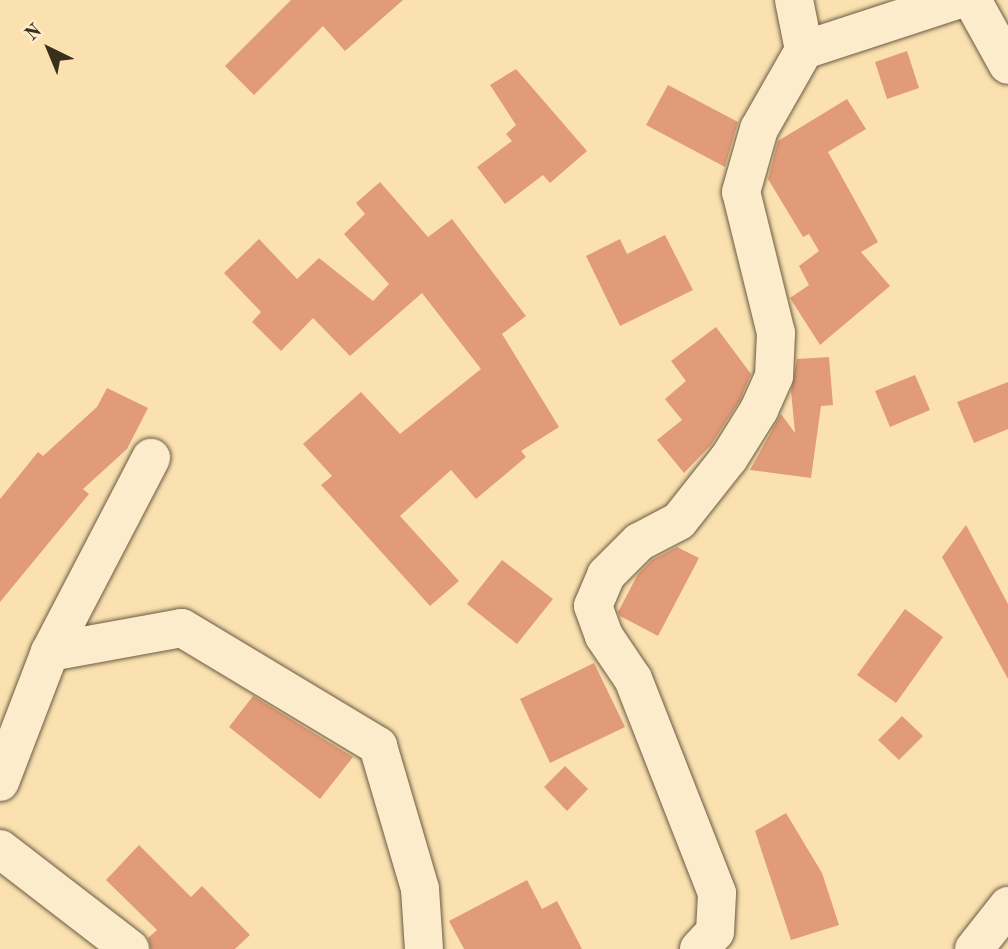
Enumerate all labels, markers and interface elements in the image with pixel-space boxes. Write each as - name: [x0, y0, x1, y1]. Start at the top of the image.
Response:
- north arrow: [14, 14, 84, 84]
- text: N: [23, 21, 46, 45]

